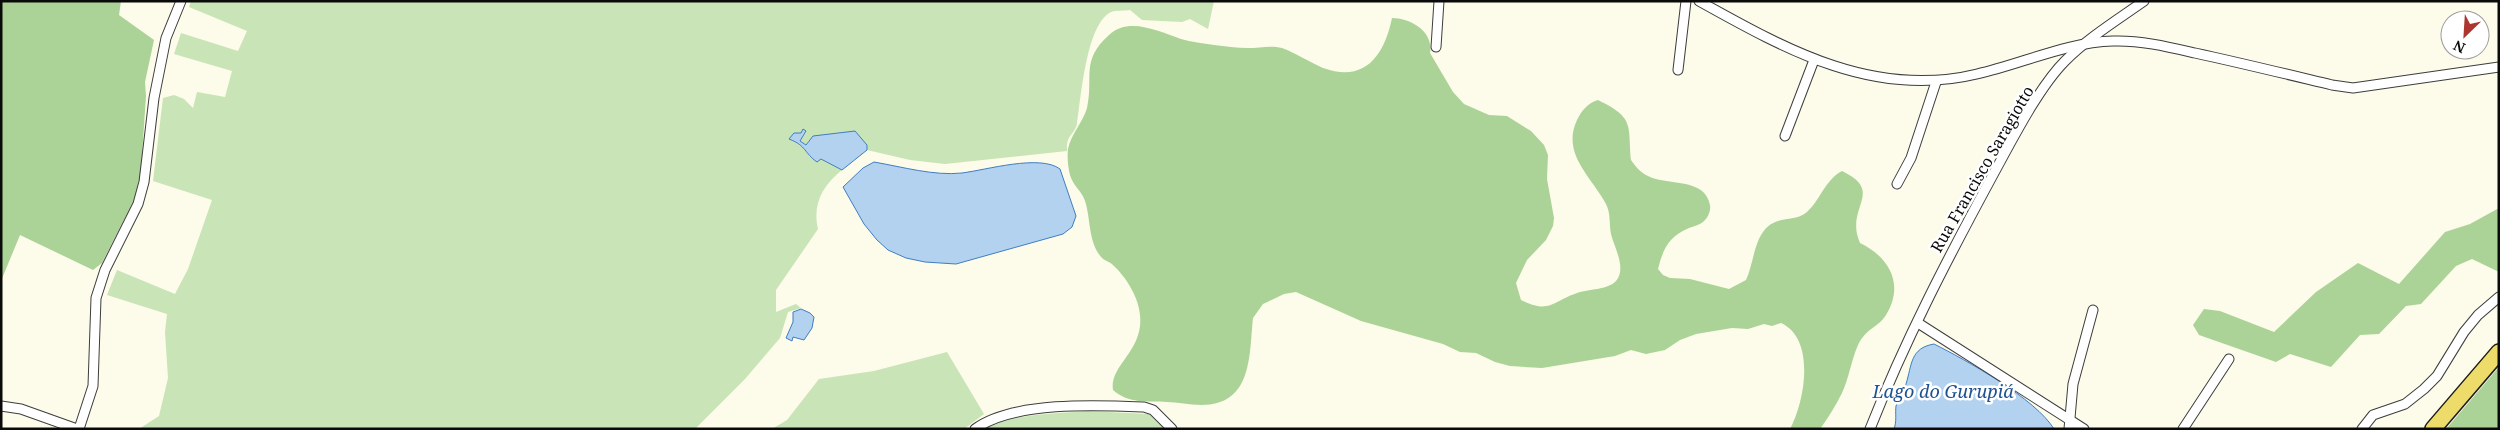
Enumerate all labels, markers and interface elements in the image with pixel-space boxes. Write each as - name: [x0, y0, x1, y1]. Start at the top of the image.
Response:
- north arrow: [2440, 10, 2490, 60]
- text: N: [2450, 36, 2468, 58]
- street label: Rua Francisco Saragiotto: [1925, 82, 2039, 256]
- water label: Lago do Gurupiá: [1871, 379, 2014, 403]

